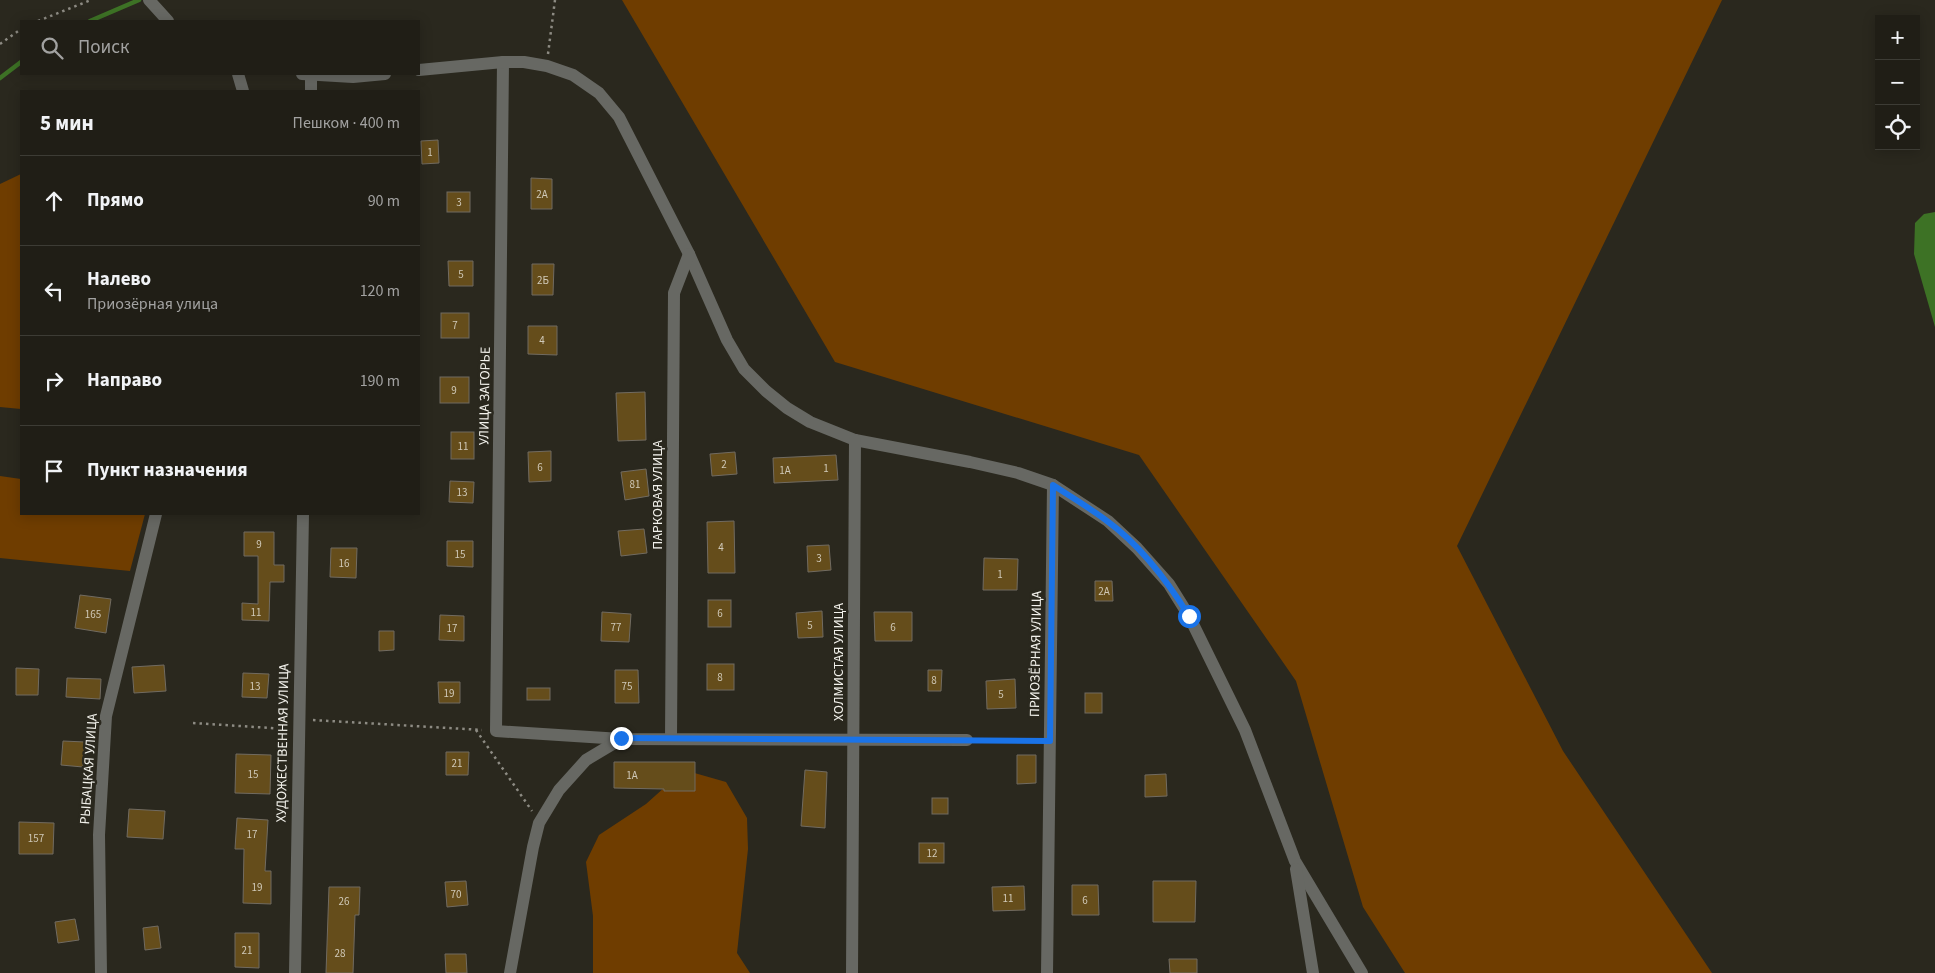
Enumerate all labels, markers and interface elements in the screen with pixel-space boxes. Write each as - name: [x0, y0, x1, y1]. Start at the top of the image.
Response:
- map controls: [1875, 15, 1920, 150]
- button: +: [1875, 15, 1920, 60]
- search box: [20, 20, 420, 75]
- icon: search: [38, 34, 66, 62]
- text: Поиск: [78, 34, 129, 61]
- button: −: [1875, 60, 1920, 105]
- button: locate: [1875, 105, 1920, 150]
- text: 5 мин: [40, 108, 94, 138]
- text: Пешком · 400 m: [293, 112, 400, 134]
- house number: 1: [427, 145, 433, 160]
- icon: ahead: [40, 187, 68, 215]
- text: Прямо: [87, 187, 144, 214]
- house number: 2А: [536, 187, 548, 202]
- text: 90 m: [368, 190, 400, 212]
- house number: 3: [456, 195, 462, 210]
- text: Налево: [87, 266, 151, 293]
- house number: 5: [458, 267, 464, 282]
- house number: 2Б: [537, 273, 549, 288]
- icon: left: [40, 277, 68, 305]
- text: 120 m: [360, 280, 400, 302]
- text: Приозёрная улица: [87, 293, 218, 315]
- house number: 7: [452, 318, 458, 333]
- house number: 4: [539, 333, 545, 348]
- street label: УЛИЦА ЗАГОРЬЕ: [474, 347, 496, 445]
- icon: right: [40, 367, 68, 395]
- text: Направо: [87, 367, 162, 394]
- text: 190 m: [360, 370, 400, 392]
- house number: 9: [451, 383, 457, 398]
- house number: 11: [458, 439, 468, 454]
- street label: ПАРКОВАЯ УЛИЦА: [648, 440, 668, 550]
- icon: arrive: [40, 457, 68, 485]
- text: Пункт назначения: [87, 457, 248, 484]
- house number: 2: [721, 457, 727, 472]
- house number: 6: [537, 460, 543, 475]
- house number: 1: [823, 461, 829, 476]
- house number: 1А: [779, 463, 791, 478]
- house number: 81: [630, 477, 640, 492]
- house number: 13: [457, 485, 467, 500]
- house number: 9: [256, 537, 262, 552]
- house number: 4: [718, 540, 724, 555]
- house number: 15: [455, 547, 465, 562]
- house number: 3: [816, 551, 822, 566]
- house number: 16: [339, 556, 350, 571]
- house number: 1: [997, 567, 1003, 582]
- house number: 2А: [1098, 584, 1110, 599]
- street label: ПРИОЗЁРНАЯ УЛИЦА: [1025, 590, 1047, 717]
- street label: ХОЛМИСТАЯ УЛИЦА: [829, 602, 849, 721]
- house number: 11: [251, 605, 261, 620]
- route start: [1178, 605, 1201, 628]
- house number: 6: [717, 606, 723, 621]
- house number: 165: [85, 607, 101, 622]
- house number: 5: [807, 618, 813, 633]
- house number: 77: [611, 620, 621, 635]
- house number: 6: [890, 620, 896, 635]
- house number: 17: [447, 621, 457, 636]
- street label: ХУДОЖЕСТВЕННАЯ УЛИЦА: [272, 663, 294, 823]
- house number: 8: [717, 670, 723, 685]
- house number: 8: [931, 673, 937, 688]
- house number: 13: [250, 679, 260, 694]
- house number: 75: [622, 679, 632, 694]
- house number: 19: [444, 686, 454, 701]
- house number: 5: [998, 687, 1004, 702]
- street label: РЫБАЦКАЯ УЛИЦА: [75, 712, 103, 825]
- route end: [610, 727, 633, 750]
- house number: 21: [452, 756, 462, 771]
- house number: 15: [248, 767, 258, 782]
- house number: 1А: [626, 768, 638, 783]
- house number: 17: [247, 827, 257, 842]
- house number: 157: [28, 831, 44, 846]
- house number: 12: [927, 846, 937, 861]
- house number: 19: [252, 880, 262, 895]
- house number: 70: [451, 887, 461, 902]
- house number: 11: [1003, 891, 1013, 906]
- house number: 6: [1082, 893, 1088, 908]
- house number: 26: [339, 894, 350, 909]
- house number: 21: [242, 943, 252, 958]
- house number: 28: [335, 946, 346, 961]

